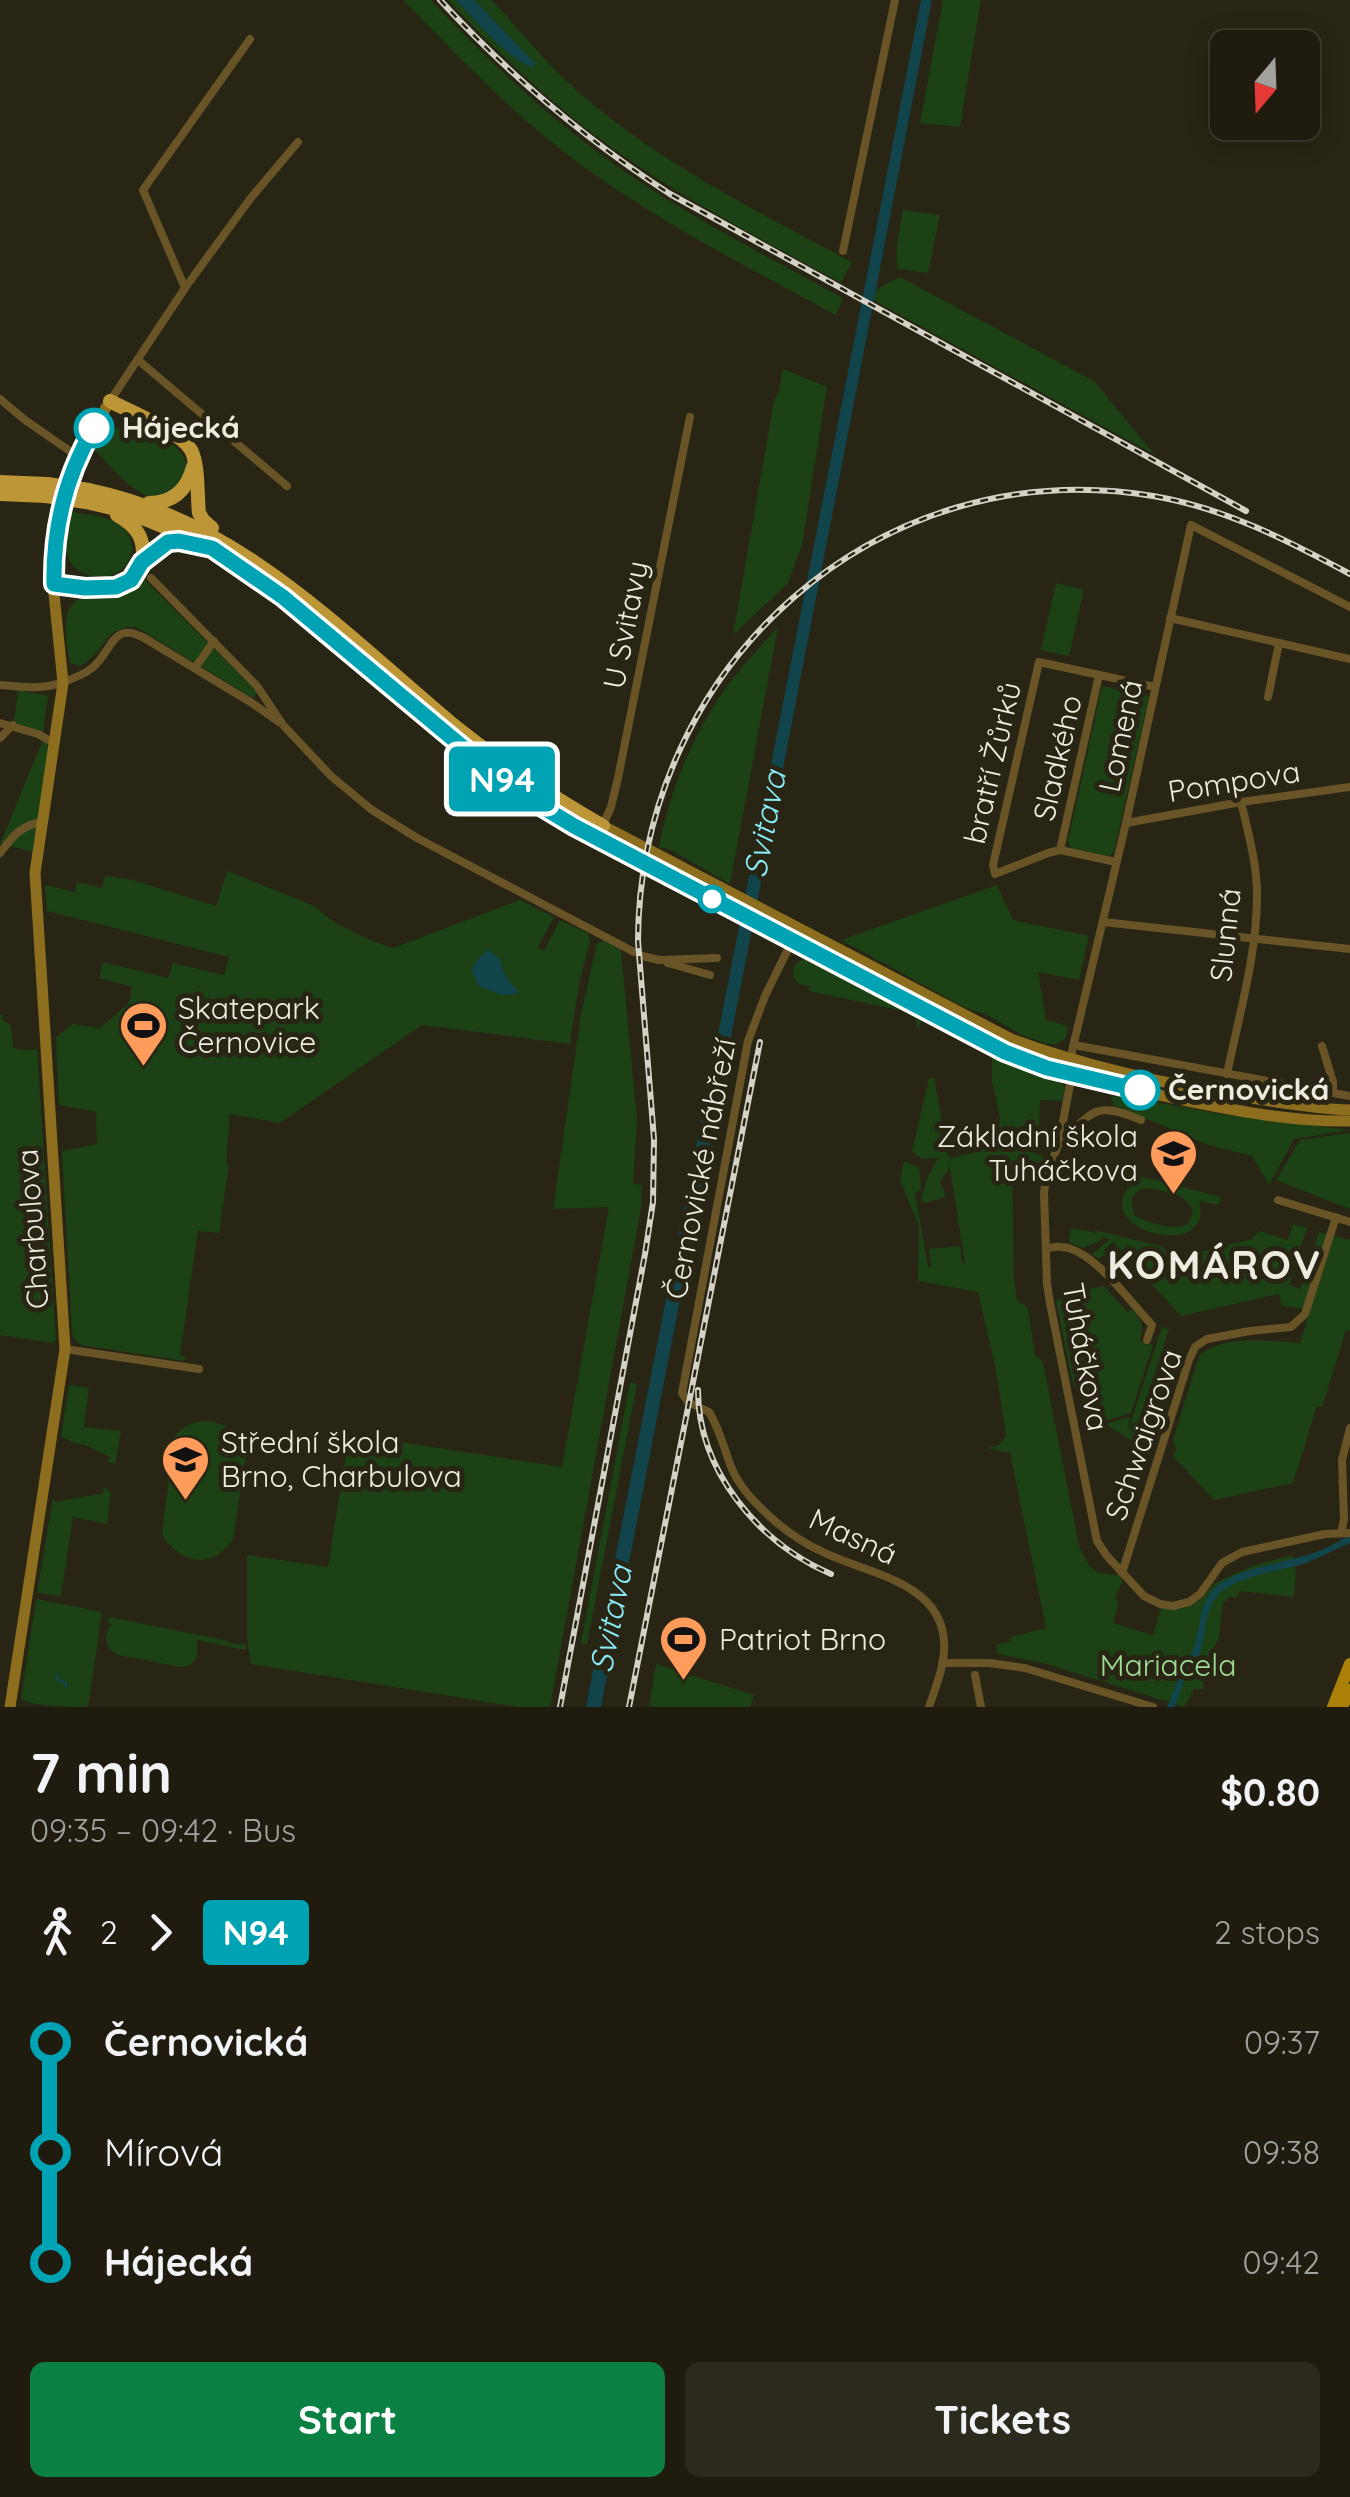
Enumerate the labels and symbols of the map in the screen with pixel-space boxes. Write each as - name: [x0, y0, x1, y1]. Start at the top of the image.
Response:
- north arrow: [1210, 30, 1320, 140]
- place label: Hájecká: [122, 408, 240, 446]
- marker: Hájecká: [75, 409, 113, 447]
- street label: U Svitavy: [594, 558, 656, 692]
- street label: Lomená: [1090, 676, 1150, 795]
- street label: bratří Žůrků: [955, 678, 1029, 847]
- street label: Sladkého: [1024, 691, 1090, 824]
- line badge: N94: [444, 746, 560, 812]
- street label: Pompova: [1165, 752, 1303, 810]
- water label: Svitava: [734, 765, 794, 881]
- unlabelled marker: [699, 886, 725, 912]
- street label: Slunná: [1201, 886, 1249, 983]
- place label: Skatepark Černovice: [178, 989, 320, 1061]
- sports icon: Skatepark Černovice: [117, 1000, 169, 1068]
- street label: Černovické nábřeží: [656, 1035, 744, 1302]
- place label: Černovická: [1168, 1070, 1329, 1108]
- marker: Černovická: [1121, 1071, 1159, 1109]
- place label: Základní škola Tuháčkova: [937, 1117, 1138, 1189]
- school or university icon: Základní škola Tuháčkova: [1147, 1128, 1199, 1196]
- street label: Charbulova: [7, 1148, 57, 1310]
- district label: KOMÁROV: [1107, 1239, 1323, 1289]
- street label: Tuháčkova: [1054, 1280, 1118, 1434]
- street label: Schwaigrova: [1096, 1344, 1190, 1525]
- place label: Střední škola Brno, Charbulova: [221, 1423, 462, 1495]
- school or university icon: Střední škola Brno, Charbulova: [160, 1434, 212, 1502]
- street label: Masná: [803, 1499, 903, 1573]
- water label: Svitava: [580, 1560, 640, 1676]
- sports icon: Patriot Brno: [658, 1614, 710, 1682]
- place label: Patriot Brno: [719, 1620, 886, 1658]
- park label: Mariacela: [1100, 1646, 1236, 1684]

